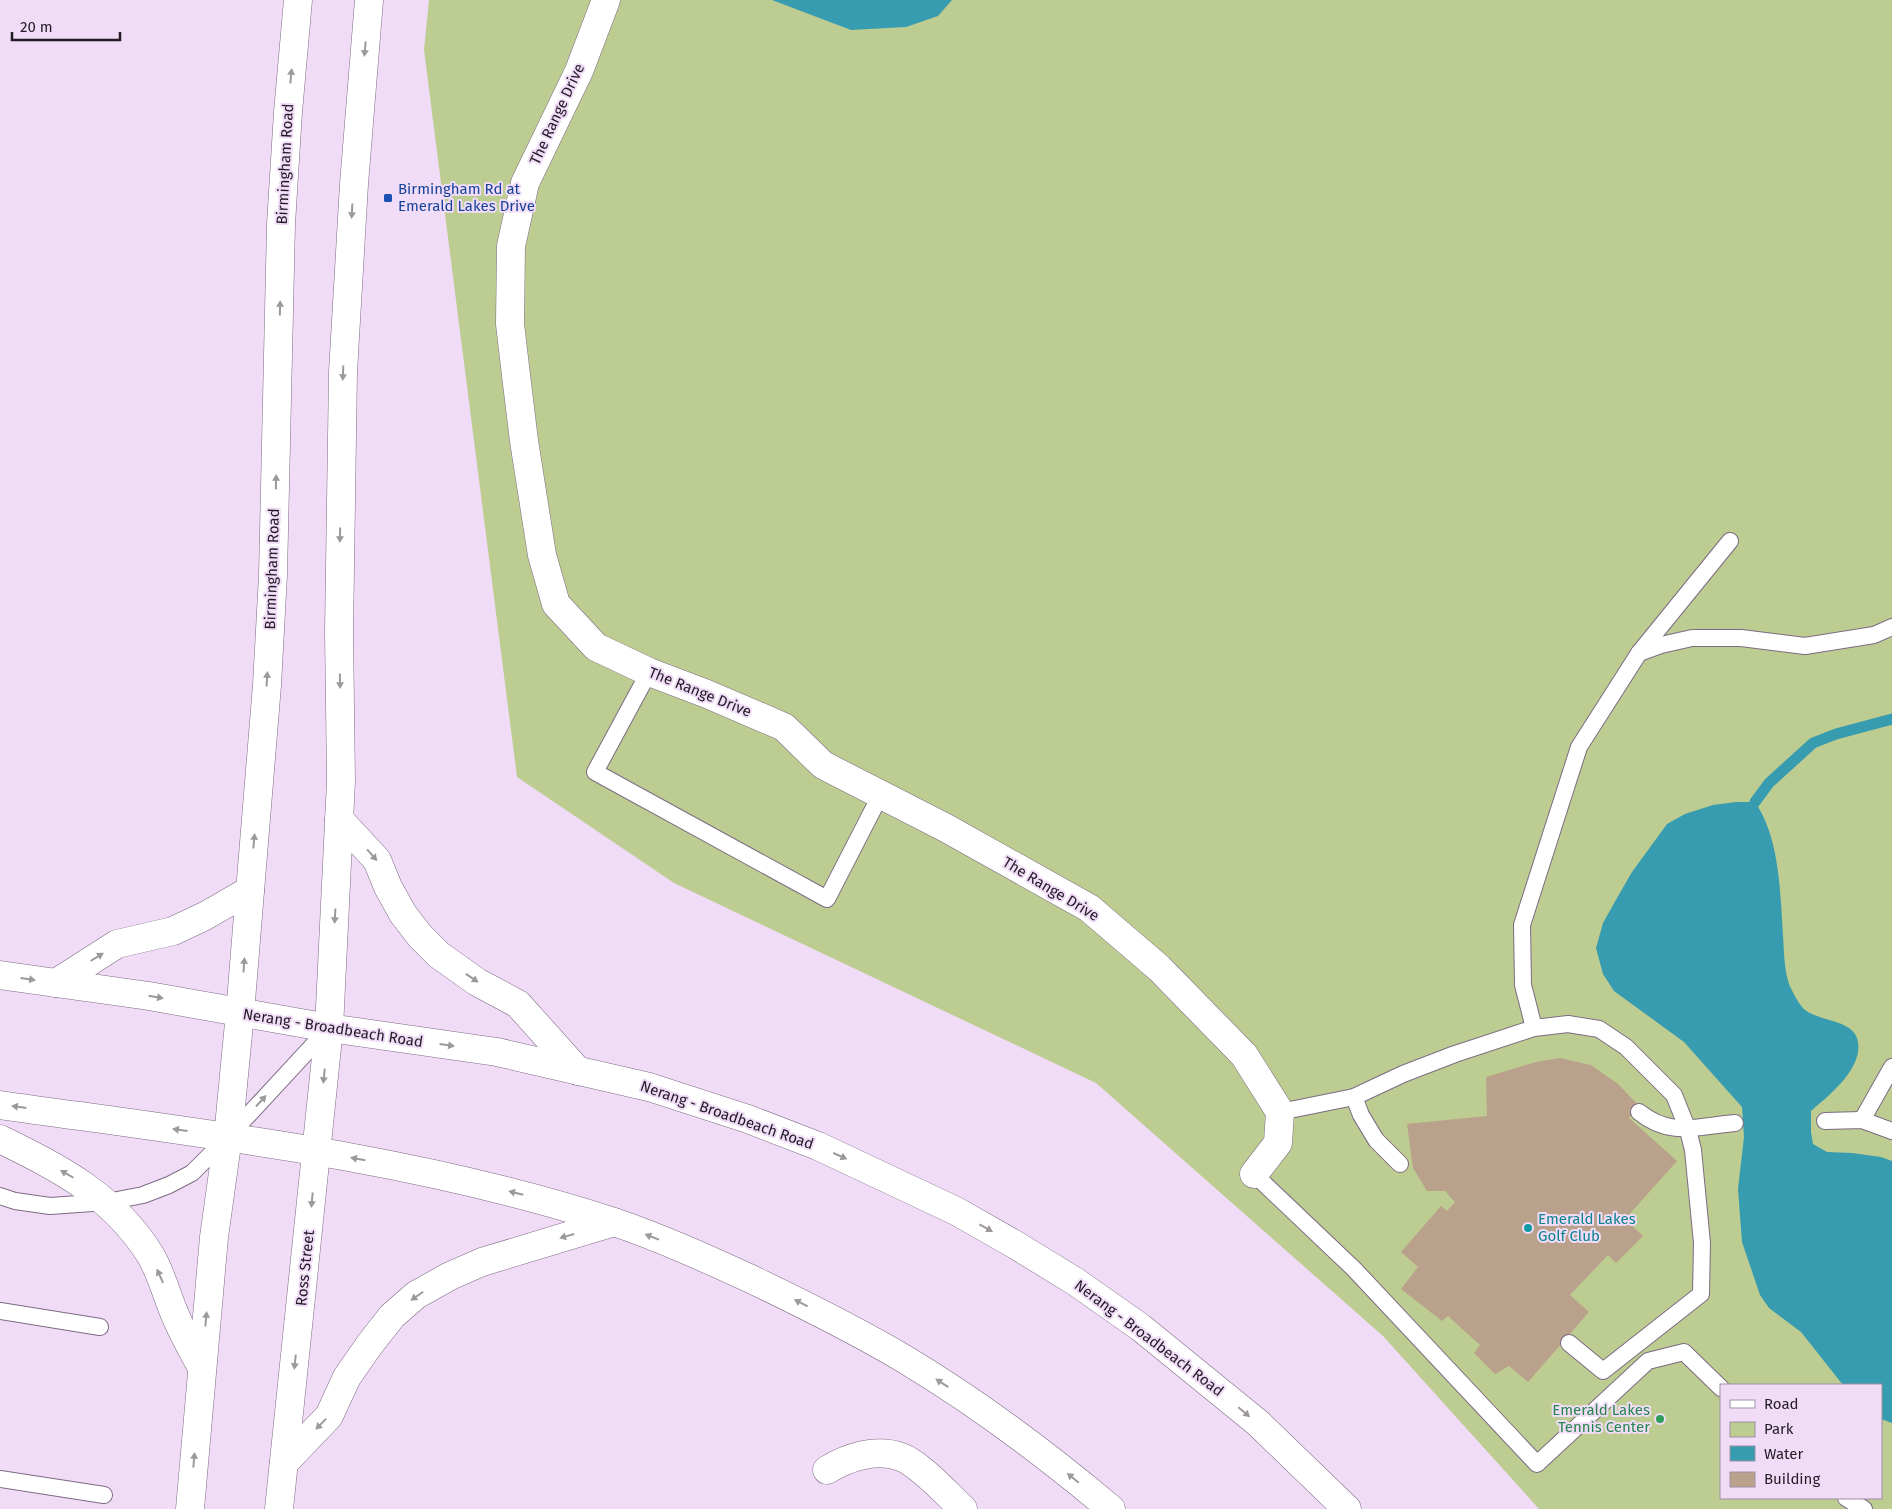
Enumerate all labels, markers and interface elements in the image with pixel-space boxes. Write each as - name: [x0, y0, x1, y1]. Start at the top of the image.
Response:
- scale bar: [12, 10, 120, 42]
- text: 20 m: [20, 18, 53, 36]
- one-way arrow: [361, 41, 369, 57]
- street label: The Range Drive: [526, 61, 588, 167]
- one-way arrow: [287, 68, 295, 84]
- street label: Birmingham Road: [273, 103, 297, 225]
- place label: Birmingham Rd at Emerald Lakes Drive: [398, 180, 535, 215]
- marker: Birmingham Rd at Emerald Lakes Drive: [382, 192, 394, 204]
- one-way arrow: [348, 203, 356, 219]
- one-way arrow: [276, 300, 284, 316]
- one-way arrow: [339, 365, 347, 381]
- one-way arrow: [272, 474, 280, 490]
- street label: Birmingham Road: [261, 508, 283, 630]
- one-way arrow: [336, 528, 344, 544]
- street label: The Range Drive: [646, 663, 754, 721]
- one-way arrow: [264, 671, 272, 687]
- one-way arrow: [336, 673, 344, 689]
- one-way arrow: [250, 833, 258, 849]
- one-way arrow: [366, 848, 377, 861]
- street label: The Range Drive: [999, 853, 1103, 925]
- one-way arrow: [330, 909, 338, 925]
- one-way arrow: [90, 952, 103, 962]
- one-way arrow: [240, 957, 248, 973]
- one-way arrow: [466, 973, 479, 983]
- one-way arrow: [20, 975, 36, 983]
- one-way arrow: [148, 994, 164, 1002]
- street label: Nerang - Broadbeach Road: [242, 1005, 424, 1051]
- one-way arrow: [439, 1041, 455, 1049]
- one-way arrow: [320, 1068, 328, 1084]
- street label: Nerang - Broadbeach Road: [638, 1077, 816, 1153]
- one-way arrow: [255, 1096, 267, 1108]
- one-way arrow: [10, 1103, 26, 1111]
- one-way arrow: [171, 1126, 187, 1134]
- one-way arrow: [833, 1152, 847, 1160]
- one-way arrow: [349, 1154, 365, 1162]
- one-way arrow: [61, 1170, 74, 1179]
- one-way arrow: [509, 1189, 524, 1197]
- one-way arrow: [308, 1192, 316, 1208]
- place label: Emerald Lakes Golf Club: [1538, 1210, 1636, 1245]
- marker: Emerald Lakes Golf Club: [1522, 1222, 1534, 1234]
- one-way arrow: [979, 1224, 993, 1232]
- street label: Ross Street: [292, 1229, 318, 1307]
- one-way arrow: [559, 1232, 574, 1240]
- one-way arrow: [645, 1233, 660, 1240]
- one-way arrow: [156, 1268, 164, 1283]
- street label: Nerang - Broadbeach Road: [1071, 1276, 1227, 1400]
- one-way arrow: [410, 1291, 424, 1301]
- one-way arrow: [794, 1299, 808, 1307]
- one-way arrow: [202, 1311, 210, 1327]
- one-way arrow: [291, 1354, 299, 1370]
- one-way arrow: [935, 1378, 949, 1388]
- legend: [1720, 1384, 1882, 1499]
- text: Road: [1764, 1395, 1799, 1413]
- place label: Emerald Lakes Tennis Center: [1552, 1401, 1650, 1436]
- one-way arrow: [1238, 1406, 1251, 1417]
- marker: Emerald Lakes Tennis Center: [1654, 1413, 1666, 1425]
- one-way arrow: [315, 1418, 327, 1430]
- text: Park: [1764, 1420, 1794, 1438]
- text: Water: [1764, 1445, 1803, 1463]
- one-way arrow: [190, 1452, 198, 1468]
- text: Building: [1764, 1470, 1820, 1488]
- one-way arrow: [1067, 1473, 1080, 1484]

